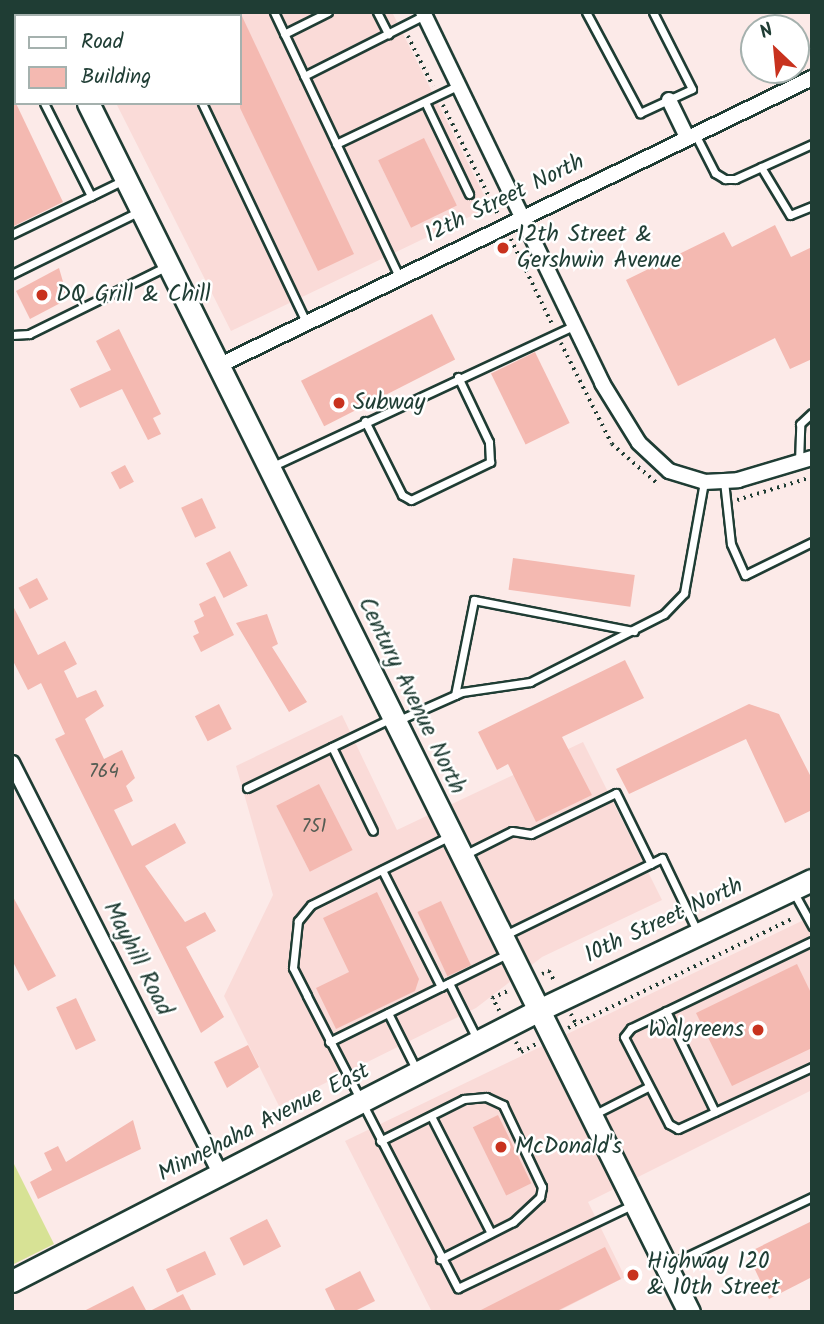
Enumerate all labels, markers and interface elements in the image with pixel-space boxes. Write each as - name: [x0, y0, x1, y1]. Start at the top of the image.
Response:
- legend: [14, 14, 242, 105]
- north arrow: [740, 14, 810, 84]
- text: N: [755, 16, 779, 48]
- text: Road: [81, 26, 123, 59]
- text: Building: [81, 61, 151, 94]
- street label: 12th Street North: [421, 149, 589, 249]
- place label: 12th Street & Gershwin Avenue: [517, 221, 681, 275]
- marker: 12th Street & Gershwin Avenue: [495, 240, 511, 256]
- place label: DQ Grill & Chill: [56, 281, 211, 309]
- marker: DQ Grill & Chill: [34, 287, 50, 303]
- place label: Subway: [353, 389, 425, 417]
- marker: Subway: [331, 395, 347, 411]
- street label: Century Avenue North: [351, 593, 471, 799]
- house number: 764: [89, 762, 119, 784]
- house number: 751: [302, 817, 326, 839]
- street label: 10th Street North: [580, 872, 748, 970]
- street label: Mayhill Road: [97, 897, 177, 1021]
- place label: Walgreens: [648, 1016, 744, 1044]
- marker: Walgreens: [750, 1022, 766, 1038]
- street label: Minnehaha Avenue East: [154, 1058, 374, 1188]
- place label: McDonald's: [515, 1133, 622, 1161]
- marker: McDonald's: [493, 1139, 509, 1155]
- place label: Highway 120 & 10th Street: [647, 1248, 780, 1302]
- marker: Highway 120 & 10th Street: [625, 1267, 641, 1283]

